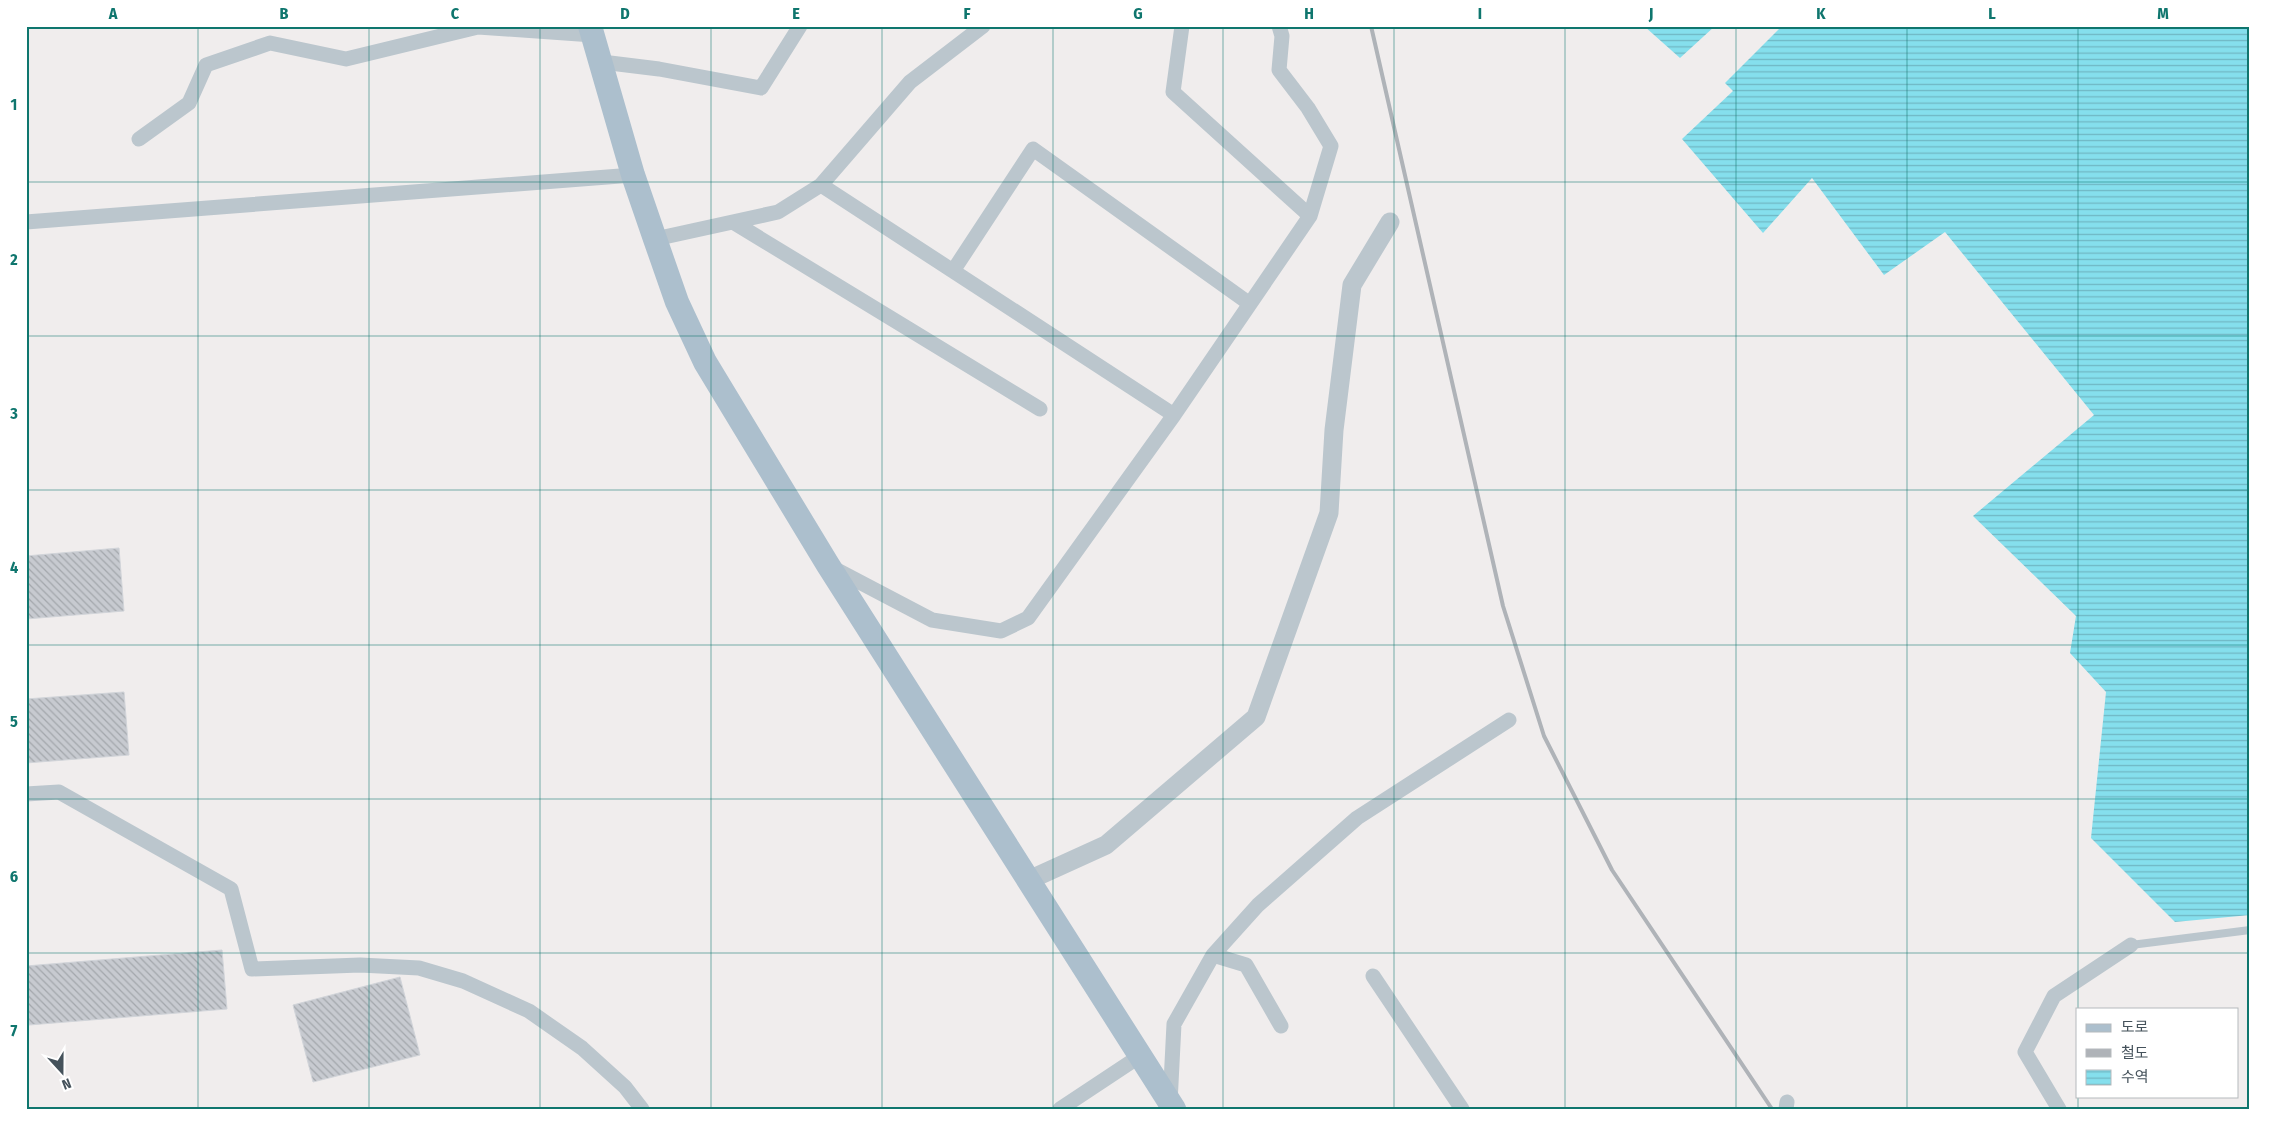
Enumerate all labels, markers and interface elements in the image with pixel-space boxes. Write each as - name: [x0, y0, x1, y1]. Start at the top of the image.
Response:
- text: A: [108, 4, 118, 23]
- text: B: [280, 4, 289, 23]
- text: C: [451, 4, 460, 23]
- text: D: [620, 4, 630, 23]
- text: E: [792, 4, 800, 23]
- text: F: [963, 4, 971, 23]
- text: G: [1133, 4, 1143, 23]
- text: H: [1304, 4, 1314, 23]
- text: I: [1478, 4, 1482, 23]
- text: J: [1648, 4, 1653, 23]
- text: K: [1816, 4, 1826, 23]
- text: L: [1988, 4, 1996, 23]
- text: M: [2157, 4, 2169, 23]
- text: 1: [11, 95, 17, 114]
- text: 2: [9, 250, 18, 269]
- text: 3: [9, 404, 18, 423]
- text: 4: [10, 558, 18, 577]
- text: 5: [10, 712, 18, 731]
- text: 6: [10, 867, 18, 886]
- legend: [2076, 1008, 2238, 1098]
- text: 도로: [2121, 1018, 2149, 1036]
- text: 7: [11, 1021, 18, 1040]
- text: 철도: [2121, 1044, 2149, 1062]
- north arrow: [38, 1048, 88, 1098]
- text: 수역: [2121, 1068, 2149, 1086]
- text: N: [60, 1074, 73, 1093]

